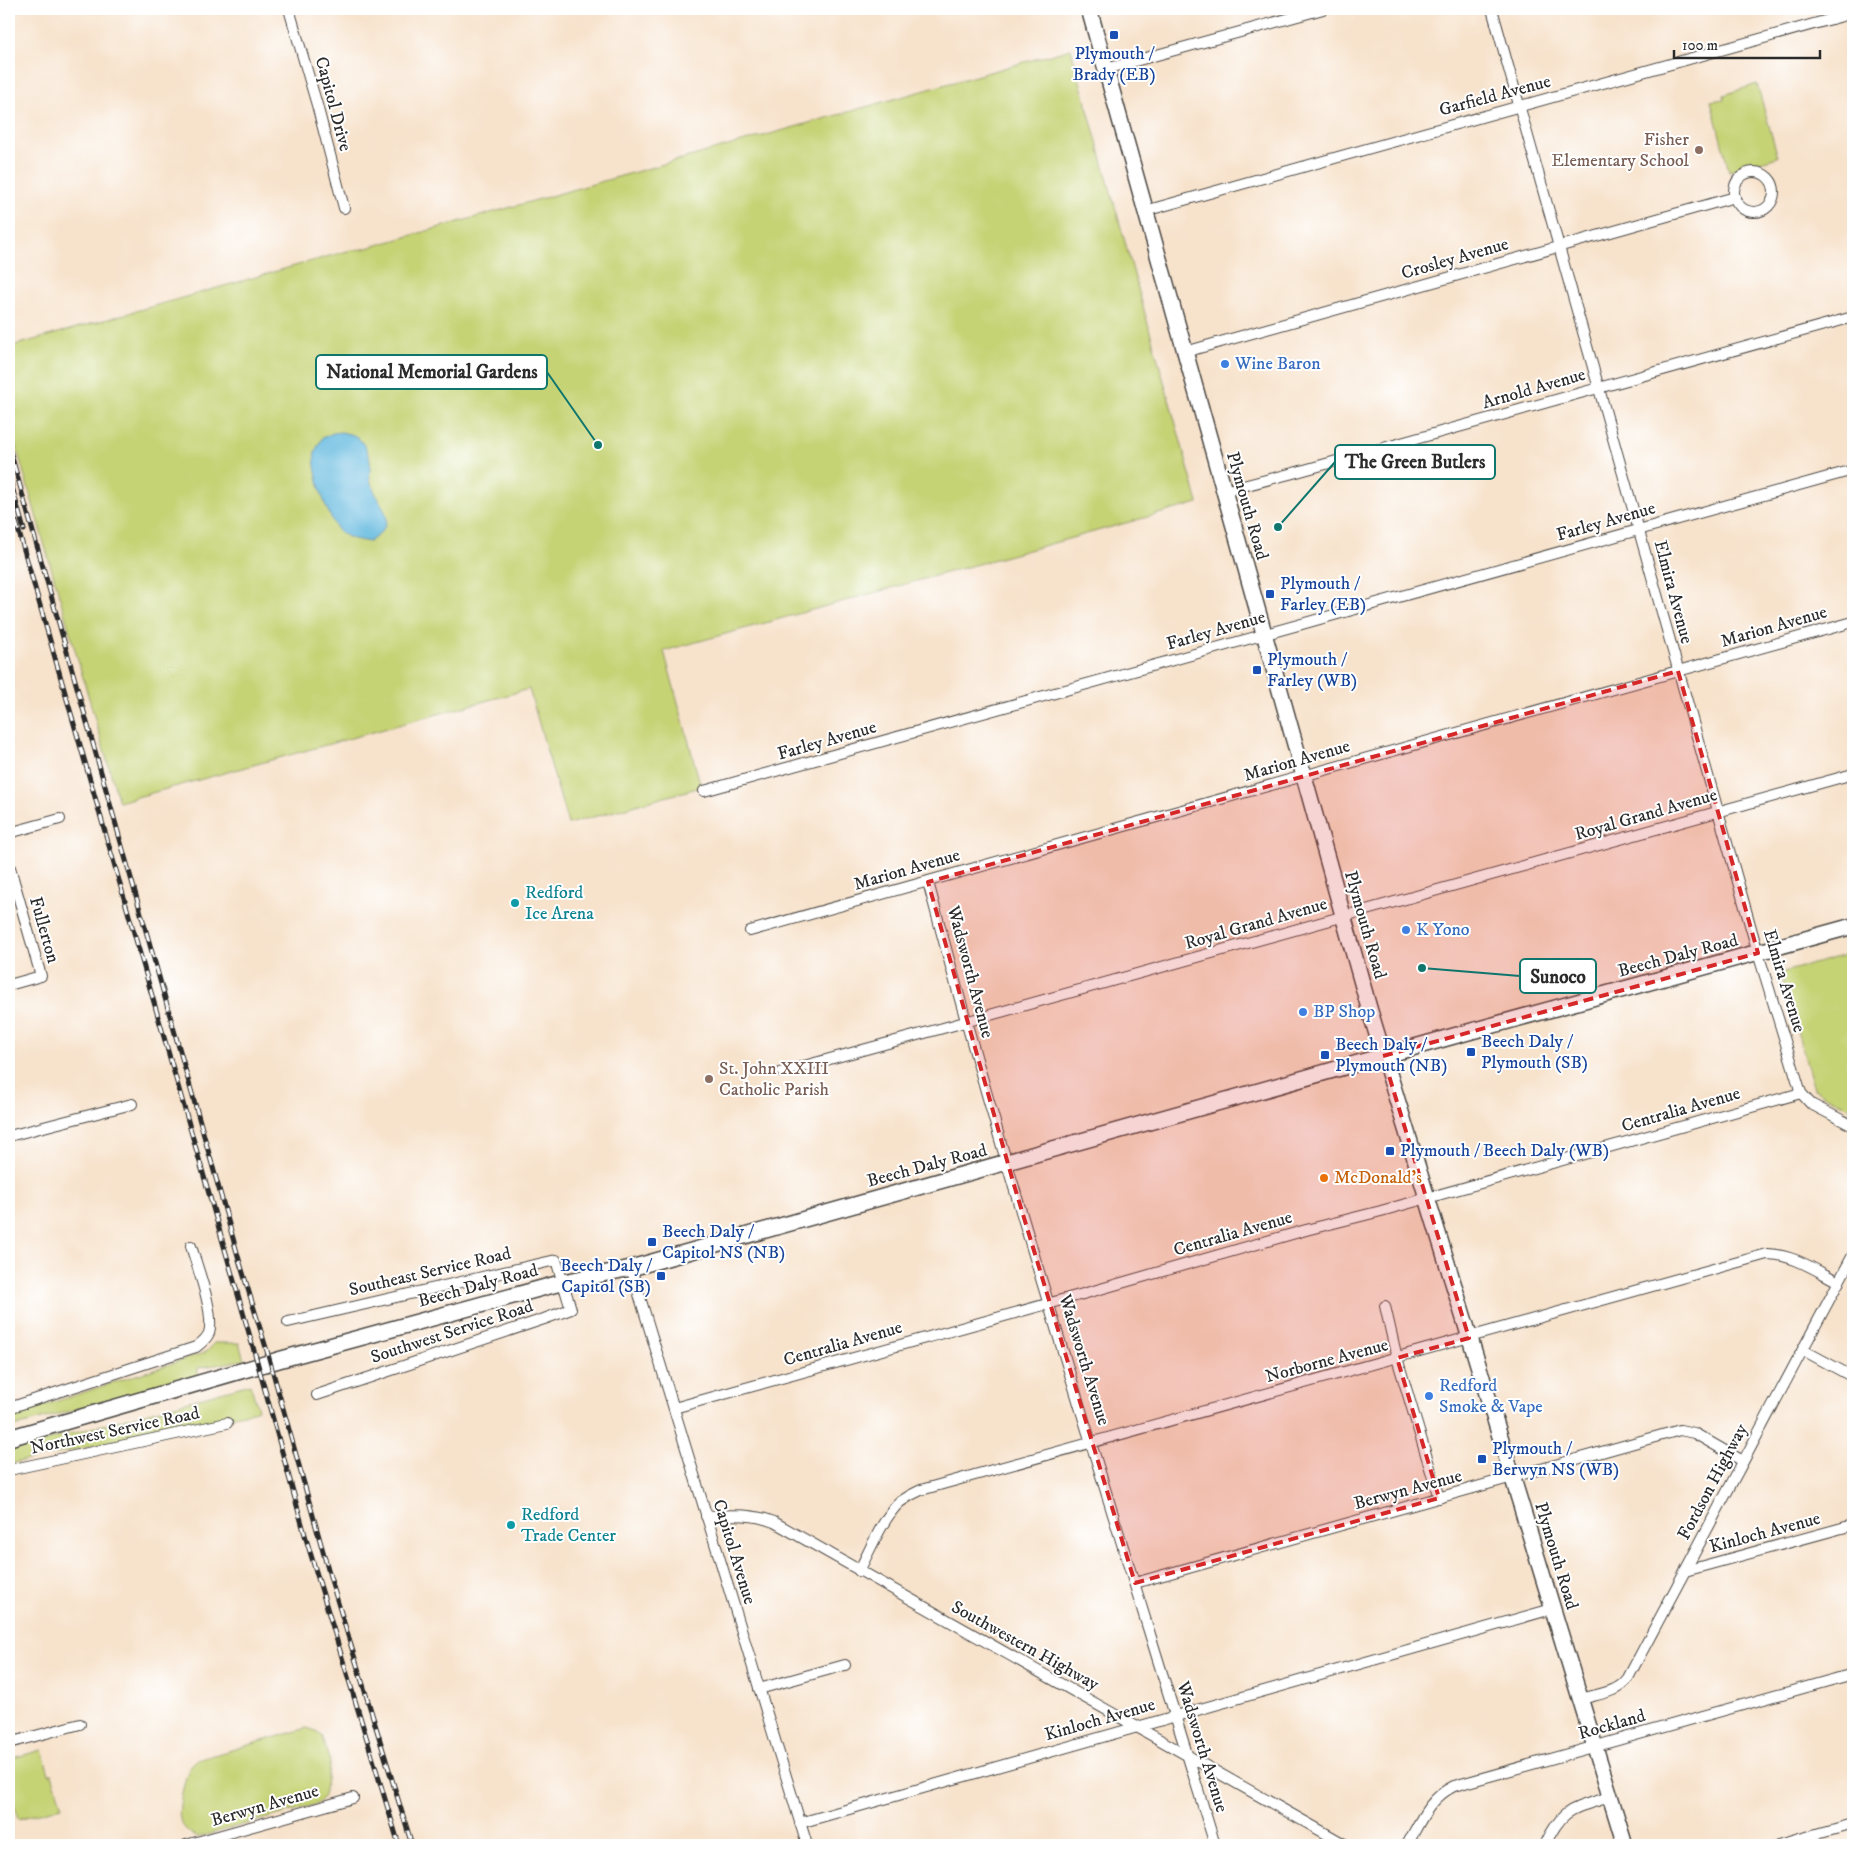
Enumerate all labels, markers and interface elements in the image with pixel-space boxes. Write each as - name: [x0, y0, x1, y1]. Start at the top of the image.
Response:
- scale bar: [1674, 28, 1821, 60]
- marker: Plymouth / Brady (EB): [1108, 29, 1120, 41]
- text: 100 m: [1682, 36, 1718, 55]
- place label: Plymouth / Brady (EB): [1072, 43, 1156, 86]
- street label: Capitol Drive: [310, 54, 356, 154]
- street label: Garfield Avenue: [1437, 71, 1553, 121]
- place label: Fisher Elementary School: [1551, 129, 1690, 172]
- marker: Fisher Elementary School: [1693, 144, 1705, 156]
- street label: Crosley Avenue: [1399, 233, 1511, 285]
- place label: Wine Baron: [1234, 353, 1321, 375]
- callout: National Memorial Gardens: [316, 355, 547, 389]
- marker: Wine Baron: [1219, 358, 1231, 370]
- text: National Memorial Gardens: [326, 361, 538, 384]
- street label: Arnold Avenue: [1480, 364, 1588, 414]
- callout: The Green Butlers: [1335, 445, 1495, 479]
- street label: Plymouth Road: [1221, 449, 1273, 563]
- text: The Green Butlers: [1344, 451, 1486, 474]
- street label: Farley Avenue: [1554, 497, 1658, 547]
- street label: Elmira Avenue: [1649, 538, 1697, 646]
- place label: Plymouth / Farley (EB): [1280, 573, 1366, 616]
- marker: Plymouth / Farley (EB): [1264, 588, 1276, 600]
- street label: Marion Avenue: [1718, 601, 1830, 653]
- street label: Farley Avenue: [1164, 606, 1268, 656]
- place label: Plymouth / Farley (WB): [1267, 649, 1357, 692]
- marker: Plymouth / Farley (WB): [1251, 664, 1263, 676]
- street label: Farley Avenue: [775, 716, 879, 766]
- street label: Marion Avenue: [1241, 735, 1353, 787]
- street label: Royal Grand Avenue: [1572, 784, 1720, 846]
- street label: Marion Avenue: [851, 844, 963, 896]
- street label: Plymouth Road: [1339, 868, 1391, 982]
- place label: Redford Ice Arena: [525, 882, 594, 925]
- street label: Royal Grand Avenue: [1182, 893, 1330, 955]
- street label: Fullerton: [24, 894, 64, 966]
- marker: Redford Ice Arena: [509, 897, 521, 909]
- street label: Wadsworth Avenue: [942, 903, 998, 1040]
- place label: K Yono: [1416, 919, 1470, 941]
- marker: K Yono: [1400, 924, 1412, 936]
- street label: Elmira Avenue: [1758, 927, 1810, 1035]
- street label: Beech Daly Road: [1616, 929, 1740, 983]
- callout: Sunoco: [1520, 959, 1596, 993]
- text: Sunoco: [1530, 966, 1586, 989]
- place label: BP Shop: [1313, 1001, 1375, 1023]
- marker: BP Shop: [1297, 1006, 1309, 1018]
- place label: Beech Daly / Plymouth (SB): [1481, 1031, 1588, 1074]
- place label: Beech Daly / Plymouth (NB): [1335, 1034, 1447, 1077]
- marker: Beech Daly / Plymouth (SB): [1465, 1046, 1477, 1058]
- marker: Beech Daly / Plymouth (NB): [1319, 1049, 1331, 1061]
- place label: St. John XXIII Catholic Parish: [719, 1058, 830, 1101]
- marker: St. John XXIII Catholic Parish: [703, 1073, 715, 1085]
- street label: Centralia Avenue: [1619, 1083, 1743, 1137]
- street label: Beech Daly Road: [865, 1139, 989, 1193]
- place label: Plymouth / Beech Daly (WB): [1400, 1140, 1609, 1162]
- marker: Plymouth / Beech Daly (WB): [1384, 1145, 1396, 1157]
- place label: McDonald's: [1334, 1167, 1422, 1189]
- marker: McDonald's: [1318, 1172, 1330, 1184]
- street label: Centralia Avenue: [1171, 1207, 1295, 1261]
- place label: Beech Daly / Capitol NS (NB): [662, 1221, 785, 1264]
- marker: Beech Daly / Capitol NS (NB): [646, 1236, 658, 1248]
- street label: Southeast Service Road: [347, 1243, 513, 1301]
- place label: Beech Daly / Capitol (SB): [560, 1255, 653, 1298]
- street label: Beech Daly Road: [416, 1259, 540, 1313]
- marker: Beech Daly / Capitol (SB): [655, 1270, 667, 1282]
- street label: Wadsworth Avenue: [1053, 1291, 1114, 1428]
- street label: Southwest Service Road: [368, 1295, 536, 1369]
- street label: Centralia Avenue: [781, 1317, 905, 1371]
- street label: Norborne Avenue: [1263, 1334, 1391, 1388]
- place label: Redford Smoke & Vape: [1439, 1375, 1543, 1418]
- marker: Redford Smoke & Vape: [1423, 1390, 1435, 1402]
- street label: Northwest Service Road: [28, 1402, 202, 1460]
- street label: Fordson Highway: [1673, 1420, 1753, 1544]
- place label: Plymouth / Berwyn NS (WB): [1492, 1438, 1619, 1481]
- marker: Plymouth / Berwyn NS (WB): [1476, 1453, 1488, 1465]
- street label: Berwyn Avenue: [1352, 1465, 1464, 1515]
- street label: Capitol Avenue: [708, 1497, 760, 1607]
- street label: Plymouth Road: [1529, 1500, 1583, 1612]
- place label: Redford Trade Center: [521, 1504, 616, 1547]
- street label: Kinloch Avenue: [1707, 1508, 1823, 1558]
- marker: Redford Trade Center: [505, 1519, 517, 1531]
- street label: Southwestern Highway: [947, 1596, 1103, 1696]
- street label: Wadsworth Avenue: [1171, 1678, 1232, 1815]
- street label: Kinloch Avenue: [1042, 1694, 1158, 1746]
- street label: Rockland: [1576, 1705, 1648, 1745]
- street label: Berwyn Avenue: [209, 1780, 321, 1832]

